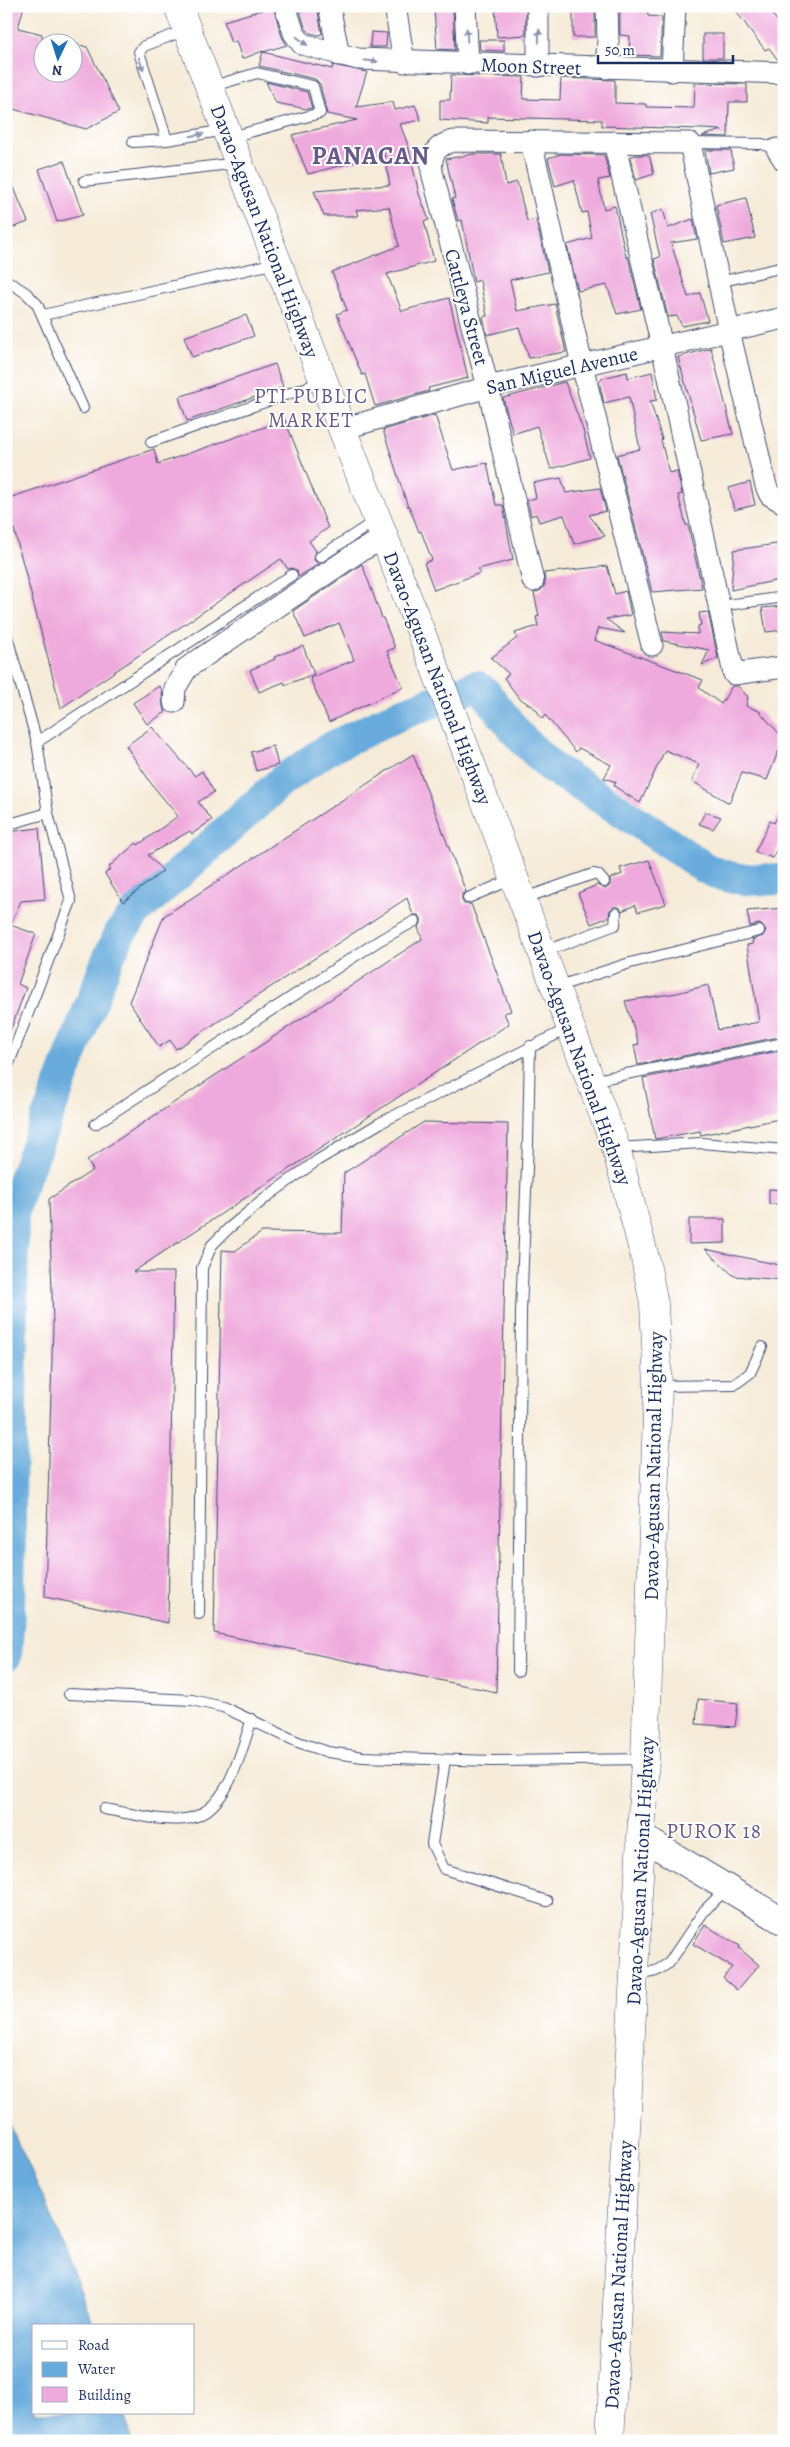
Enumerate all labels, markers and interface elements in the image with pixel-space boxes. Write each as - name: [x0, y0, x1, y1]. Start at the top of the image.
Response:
- one-way arrow: [463, 27, 471, 43]
- one-way arrow: [535, 28, 543, 44]
- north arrow: [32, 32, 82, 82]
- scale bar: [598, 32, 732, 64]
- one-way arrow: [295, 36, 309, 46]
- text: 50 m: [605, 40, 635, 60]
- street label: Moon Street: [480, 51, 582, 82]
- one-way arrow: [138, 57, 146, 72]
- one-way arrow: [363, 57, 379, 65]
- text: N: [51, 61, 63, 80]
- street label: Davao-Agusan National Highway: [204, 101, 326, 363]
- one-way arrow: [189, 130, 205, 138]
- district label: PANACAN: [312, 139, 430, 173]
- street label: Cattleya Street: [438, 246, 495, 369]
- street label: San Miguel Avenue: [484, 340, 641, 401]
- district label: PTI PUBLIC MARKET: [254, 382, 368, 434]
- street label: Davao-Agusan National Highway: [377, 548, 499, 810]
- street label: Davao-Agusan National Highway: [521, 927, 639, 1190]
- street label: Davao-Agusan National Highway: [638, 1330, 669, 1601]
- street label: Davao-Agusan National Highway: [620, 1735, 661, 2006]
- district label: PUROK 18: [666, 1817, 762, 1845]
- street label: Davao-Agusan National Highway: [598, 2139, 639, 2410]
- legend: [32, 2324, 195, 2414]
- text: Road: [78, 2335, 110, 2355]
- text: Water: [77, 2359, 115, 2379]
- text: Building: [78, 2385, 131, 2405]

